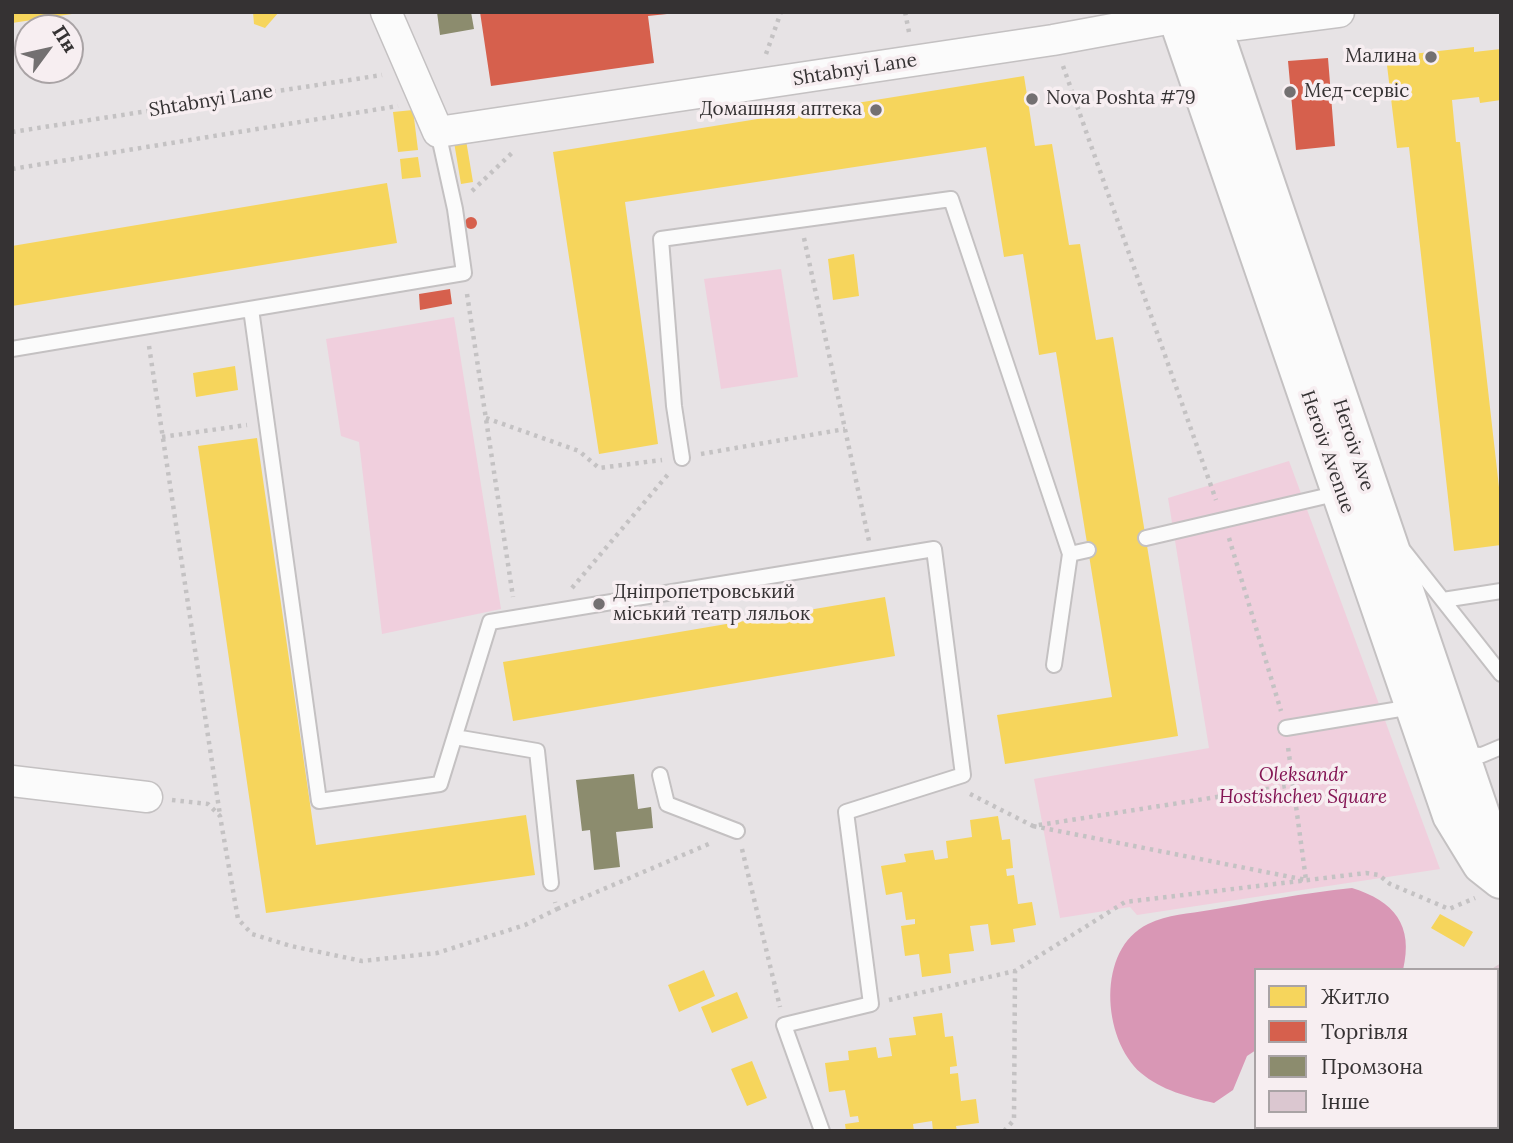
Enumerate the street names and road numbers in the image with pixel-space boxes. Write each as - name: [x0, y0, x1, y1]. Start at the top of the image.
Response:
- street label: Shtabnyi Lane: [791, 49, 919, 91]
- street label: Shtabnyi Lane: [147, 80, 275, 122]
- street label: Heroiv Avenue: [1295, 388, 1359, 516]
- street label: Heroiv Ave: [1327, 396, 1379, 494]

